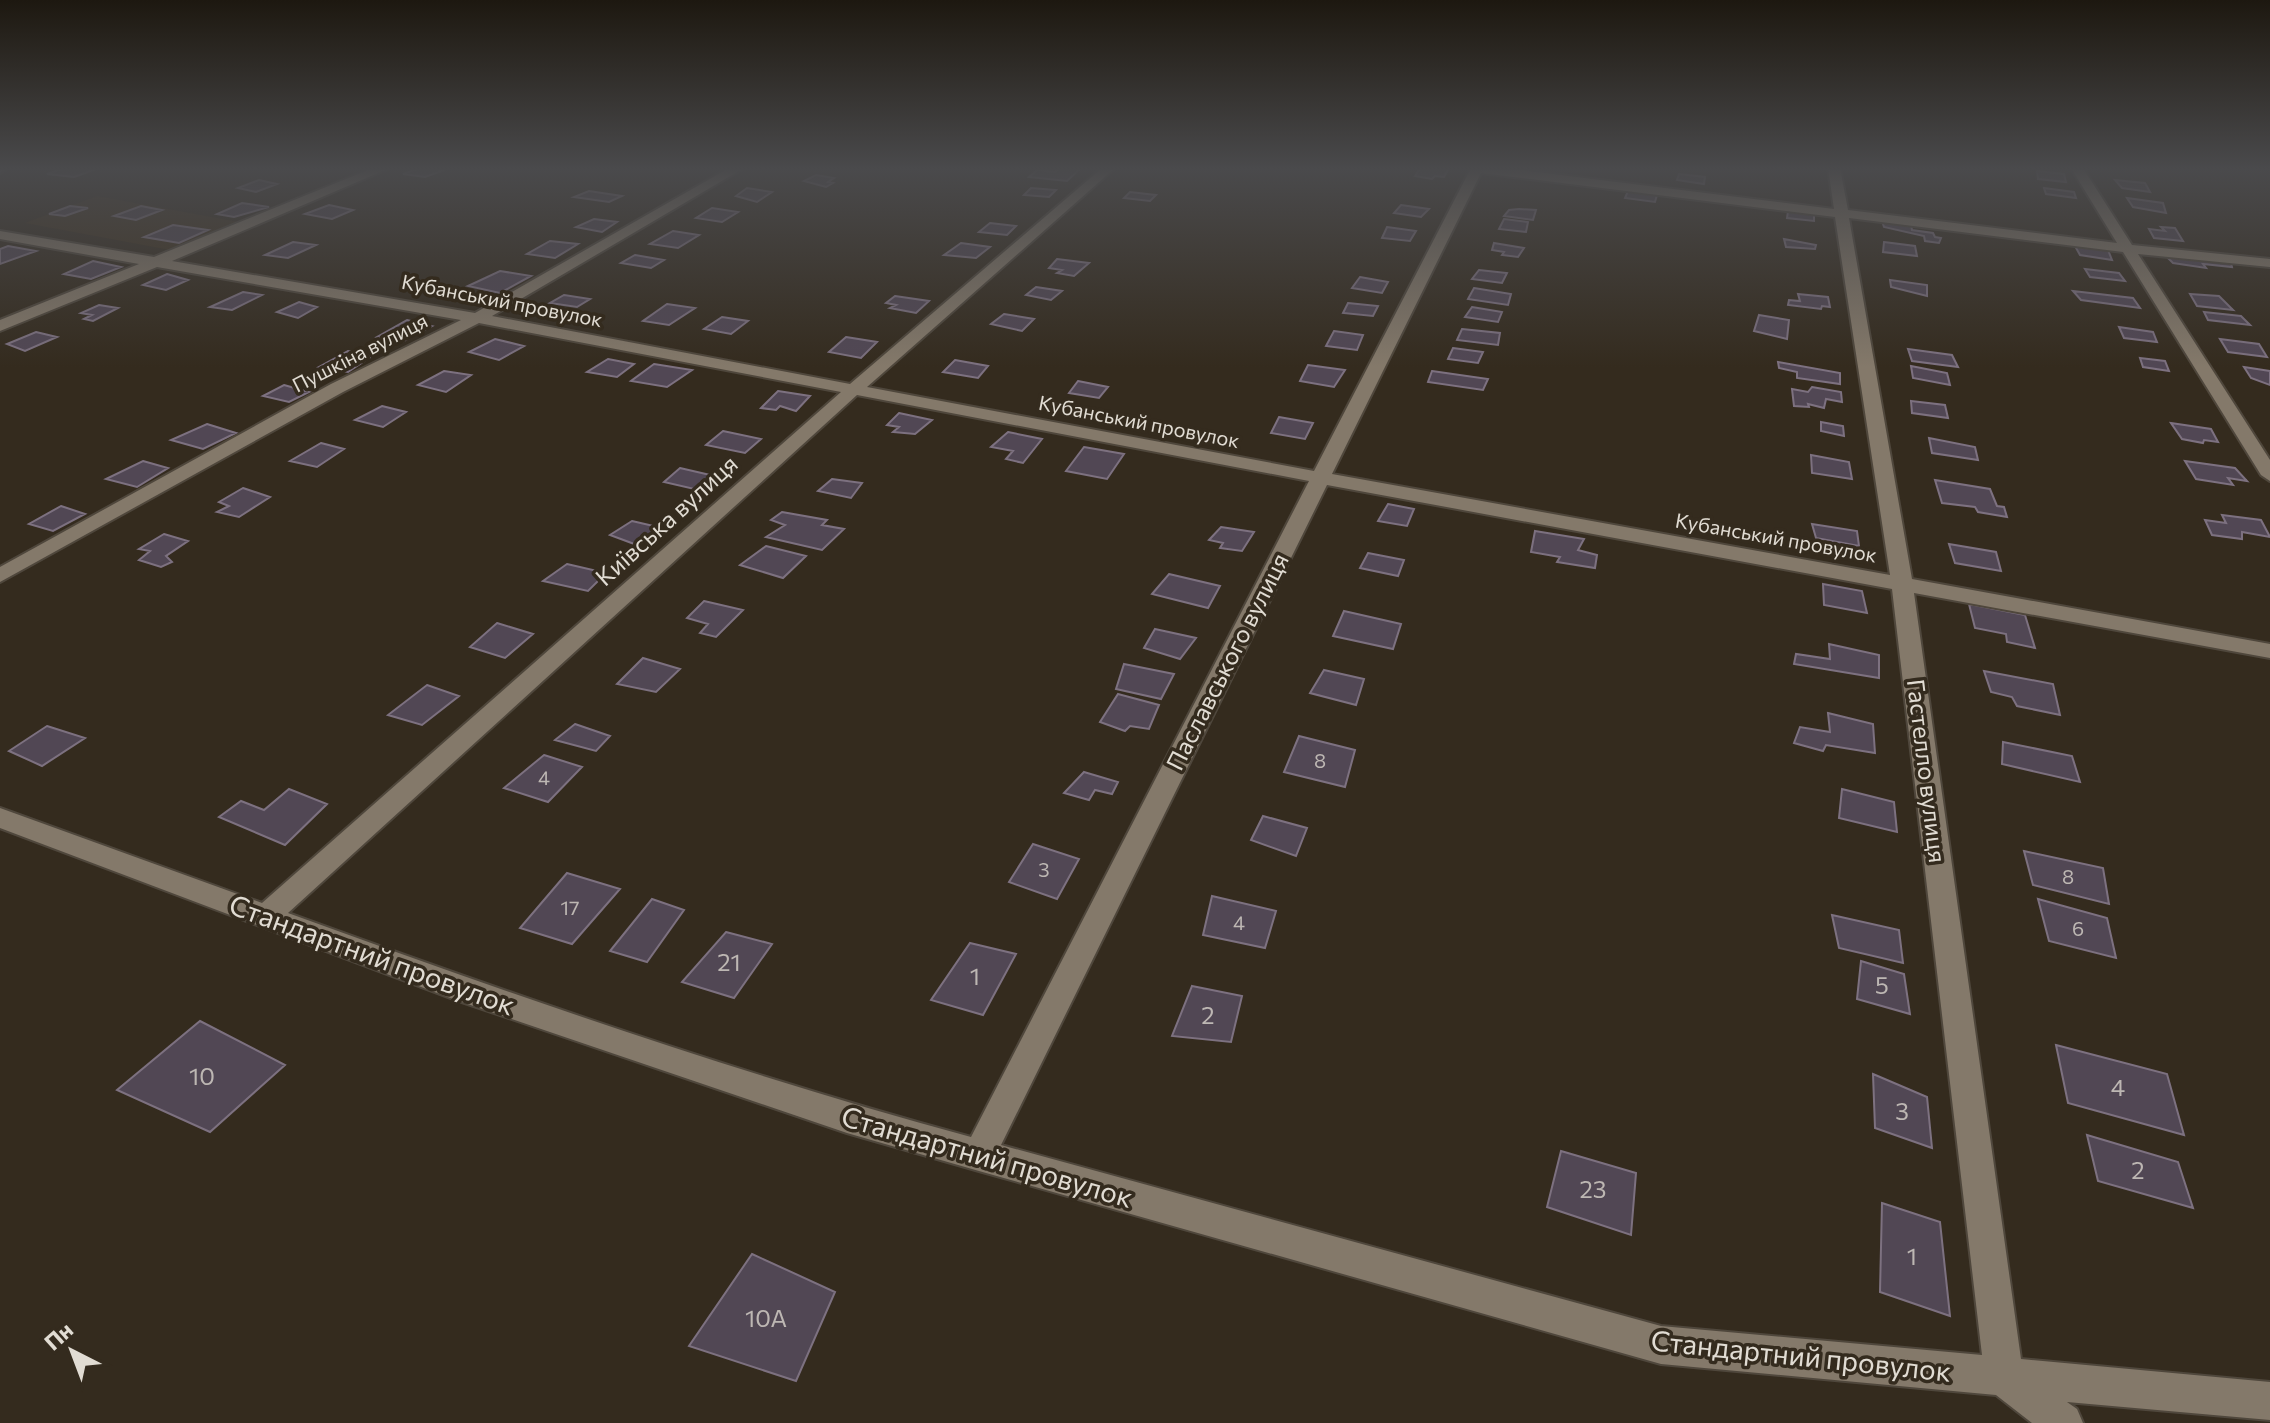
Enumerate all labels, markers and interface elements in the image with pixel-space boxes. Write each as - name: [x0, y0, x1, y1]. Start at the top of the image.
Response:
- street label: Кубанський провулок: [400, 269, 605, 331]
- street label: Пушкіна вулиця: [288, 308, 431, 397]
- street label: Кубанський провулок: [1037, 390, 1242, 452]
- street label: Київська вулиця: [589, 448, 743, 591]
- street label: Кубанський провулок: [1674, 507, 1879, 567]
- street label: Паславського вулиця: [1159, 548, 1294, 775]
- street label: Гастелло вулиця: [1902, 677, 1953, 864]
- house number: 8: [1314, 748, 1326, 772]
- house number: 4: [538, 765, 550, 789]
- house number: 3: [1038, 857, 1050, 881]
- house number: 8: [2062, 864, 2074, 888]
- street label: Стандартний провулок: [225, 887, 520, 1022]
- house number: 17: [560, 895, 580, 919]
- house number: 4: [1233, 910, 1245, 934]
- house number: 6: [2072, 916, 2084, 940]
- house number: 21: [717, 947, 741, 976]
- house number: 1: [970, 961, 980, 990]
- house number: 5: [1875, 970, 1889, 999]
- house number: 2: [1201, 1000, 1215, 1029]
- house number: 10: [189, 1061, 215, 1090]
- house number: 4: [2111, 1072, 2125, 1101]
- house number: 3: [1895, 1096, 1909, 1125]
- street label: Стандартний провулок: [838, 1098, 1137, 1214]
- house number: 2: [2131, 1155, 2145, 1184]
- house number: 23: [1579, 1174, 1607, 1203]
- house number: 1: [1907, 1241, 1917, 1270]
- house number: 10А: [745, 1303, 787, 1332]
- north arrow: [32, 1311, 112, 1391]
- text: Пн: [38, 1316, 78, 1356]
- street label: Стандартний провулок: [1649, 1322, 1953, 1388]

